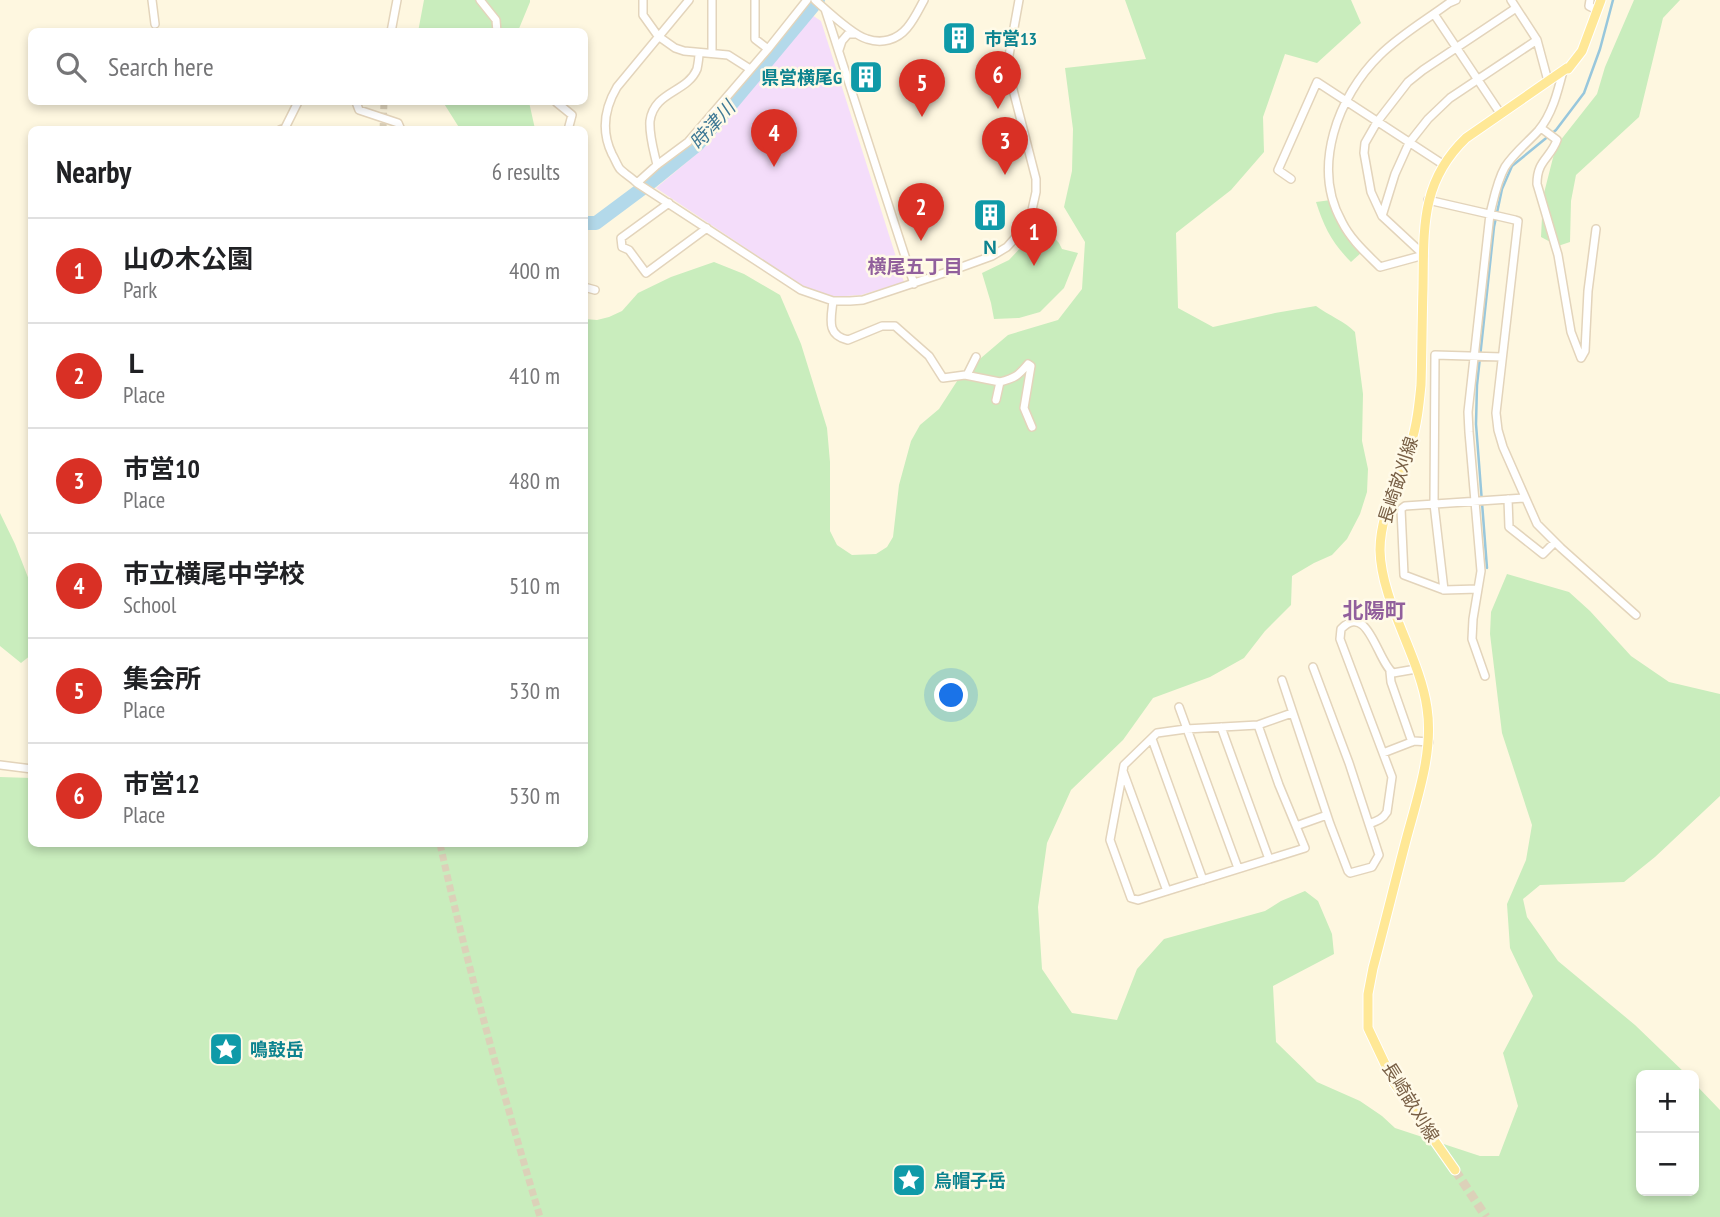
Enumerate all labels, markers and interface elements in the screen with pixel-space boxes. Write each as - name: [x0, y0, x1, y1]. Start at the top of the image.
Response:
- building icon: 市営13: [940, 19, 978, 57]
- place label: 市営13: [984, 27, 1037, 50]
- search box: [28, 28, 588, 105]
- icon: search: [52, 48, 90, 86]
- text: Search here: [108, 50, 214, 83]
- pin: 6: [975, 51, 1021, 109]
- building icon: 県営横尾G: [847, 58, 885, 96]
- pin: 5: [899, 59, 945, 117]
- place label: 県営横尾G: [761, 66, 842, 89]
- water label: 時津川: [684, 94, 741, 154]
- pin: 4: [751, 109, 797, 167]
- pin: 3: [982, 117, 1028, 175]
- text: Nearby: [56, 152, 131, 191]
- text: 6 results: [492, 157, 560, 186]
- pin: 2: [898, 183, 944, 241]
- building icon: Ｎ: [971, 196, 1009, 234]
- pin: 1: [1011, 208, 1057, 266]
- place label: Ｎ: [981, 236, 999, 259]
- text: 山の木公園: [123, 242, 253, 275]
- district label: 横尾五丁目: [867, 254, 963, 278]
- text: 1: [74, 256, 85, 285]
- text: 400 m: [509, 256, 560, 285]
- text: Park: [123, 275, 157, 304]
- text: Ｌ: [123, 347, 149, 380]
- text: 2: [74, 361, 85, 390]
- text: 410 m: [509, 361, 560, 390]
- text: Place: [123, 380, 165, 409]
- street label: 長崎畝刈線: [1373, 434, 1423, 526]
- text: 市営10: [123, 452, 200, 485]
- text: 3: [74, 466, 85, 495]
- text: 480 m: [509, 466, 560, 495]
- text: Place: [123, 485, 165, 514]
- text: 市立横尾中学校: [123, 557, 305, 590]
- text: 4: [74, 571, 85, 600]
- text: 510 m: [509, 571, 560, 600]
- text: School: [123, 590, 176, 619]
- district label: 北陽町: [1343, 597, 1406, 624]
- text: 集会所: [123, 662, 201, 695]
- text: 5: [74, 676, 85, 705]
- text: 530 m: [509, 676, 560, 705]
- your location: [934, 678, 968, 712]
- text: Place: [123, 695, 165, 724]
- text: 市営12: [123, 767, 200, 800]
- text: 6: [74, 781, 85, 810]
- text: 530 m: [509, 781, 560, 810]
- text: Place: [123, 800, 165, 829]
- place icon: 鳴鼓岳: [207, 1030, 245, 1068]
- place label: 鳴鼓岳: [250, 1038, 304, 1061]
- street label: 長崎畝刈線: [1377, 1058, 1445, 1146]
- map controls: [1636, 1070, 1699, 1196]
- button: +: [1636, 1070, 1699, 1133]
- button: −: [1636, 1133, 1699, 1196]
- place icon: 烏帽子岳: [890, 1161, 928, 1199]
- place label: 烏帽子岳: [934, 1169, 1006, 1192]

